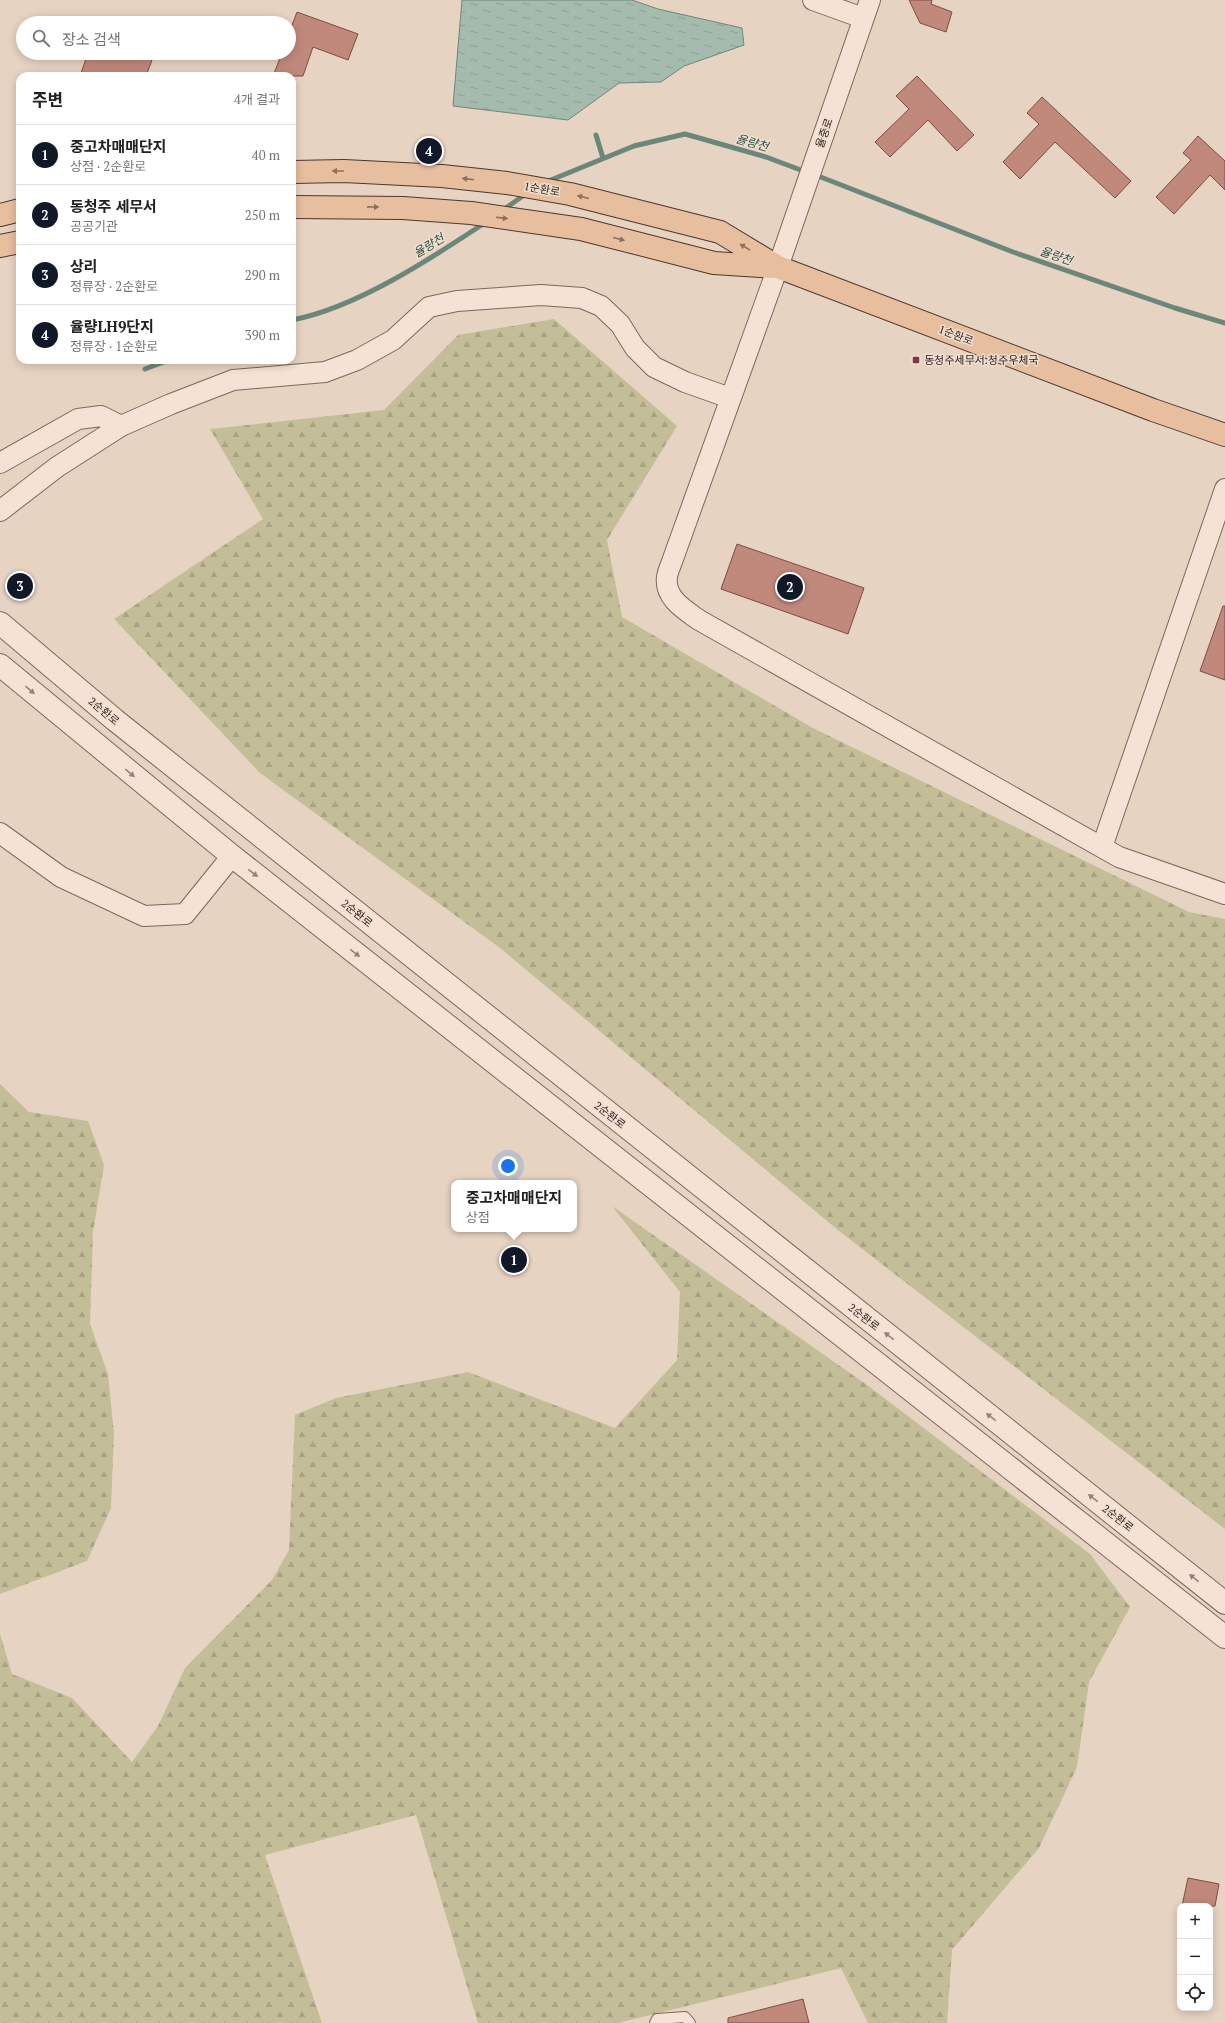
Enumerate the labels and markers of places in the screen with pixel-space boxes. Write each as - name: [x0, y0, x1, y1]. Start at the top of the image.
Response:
- pin: 4: [416, 136, 442, 166]
- place label: 동청주세무서.청주우체국: [924, 353, 1038, 367]
- marker: 동청주세무서.청주우체국: [911, 355, 921, 365]
- pin: 3: [7, 571, 33, 601]
- pin: 2: [777, 572, 803, 602]
- pin: 1: [501, 1245, 527, 1275]

